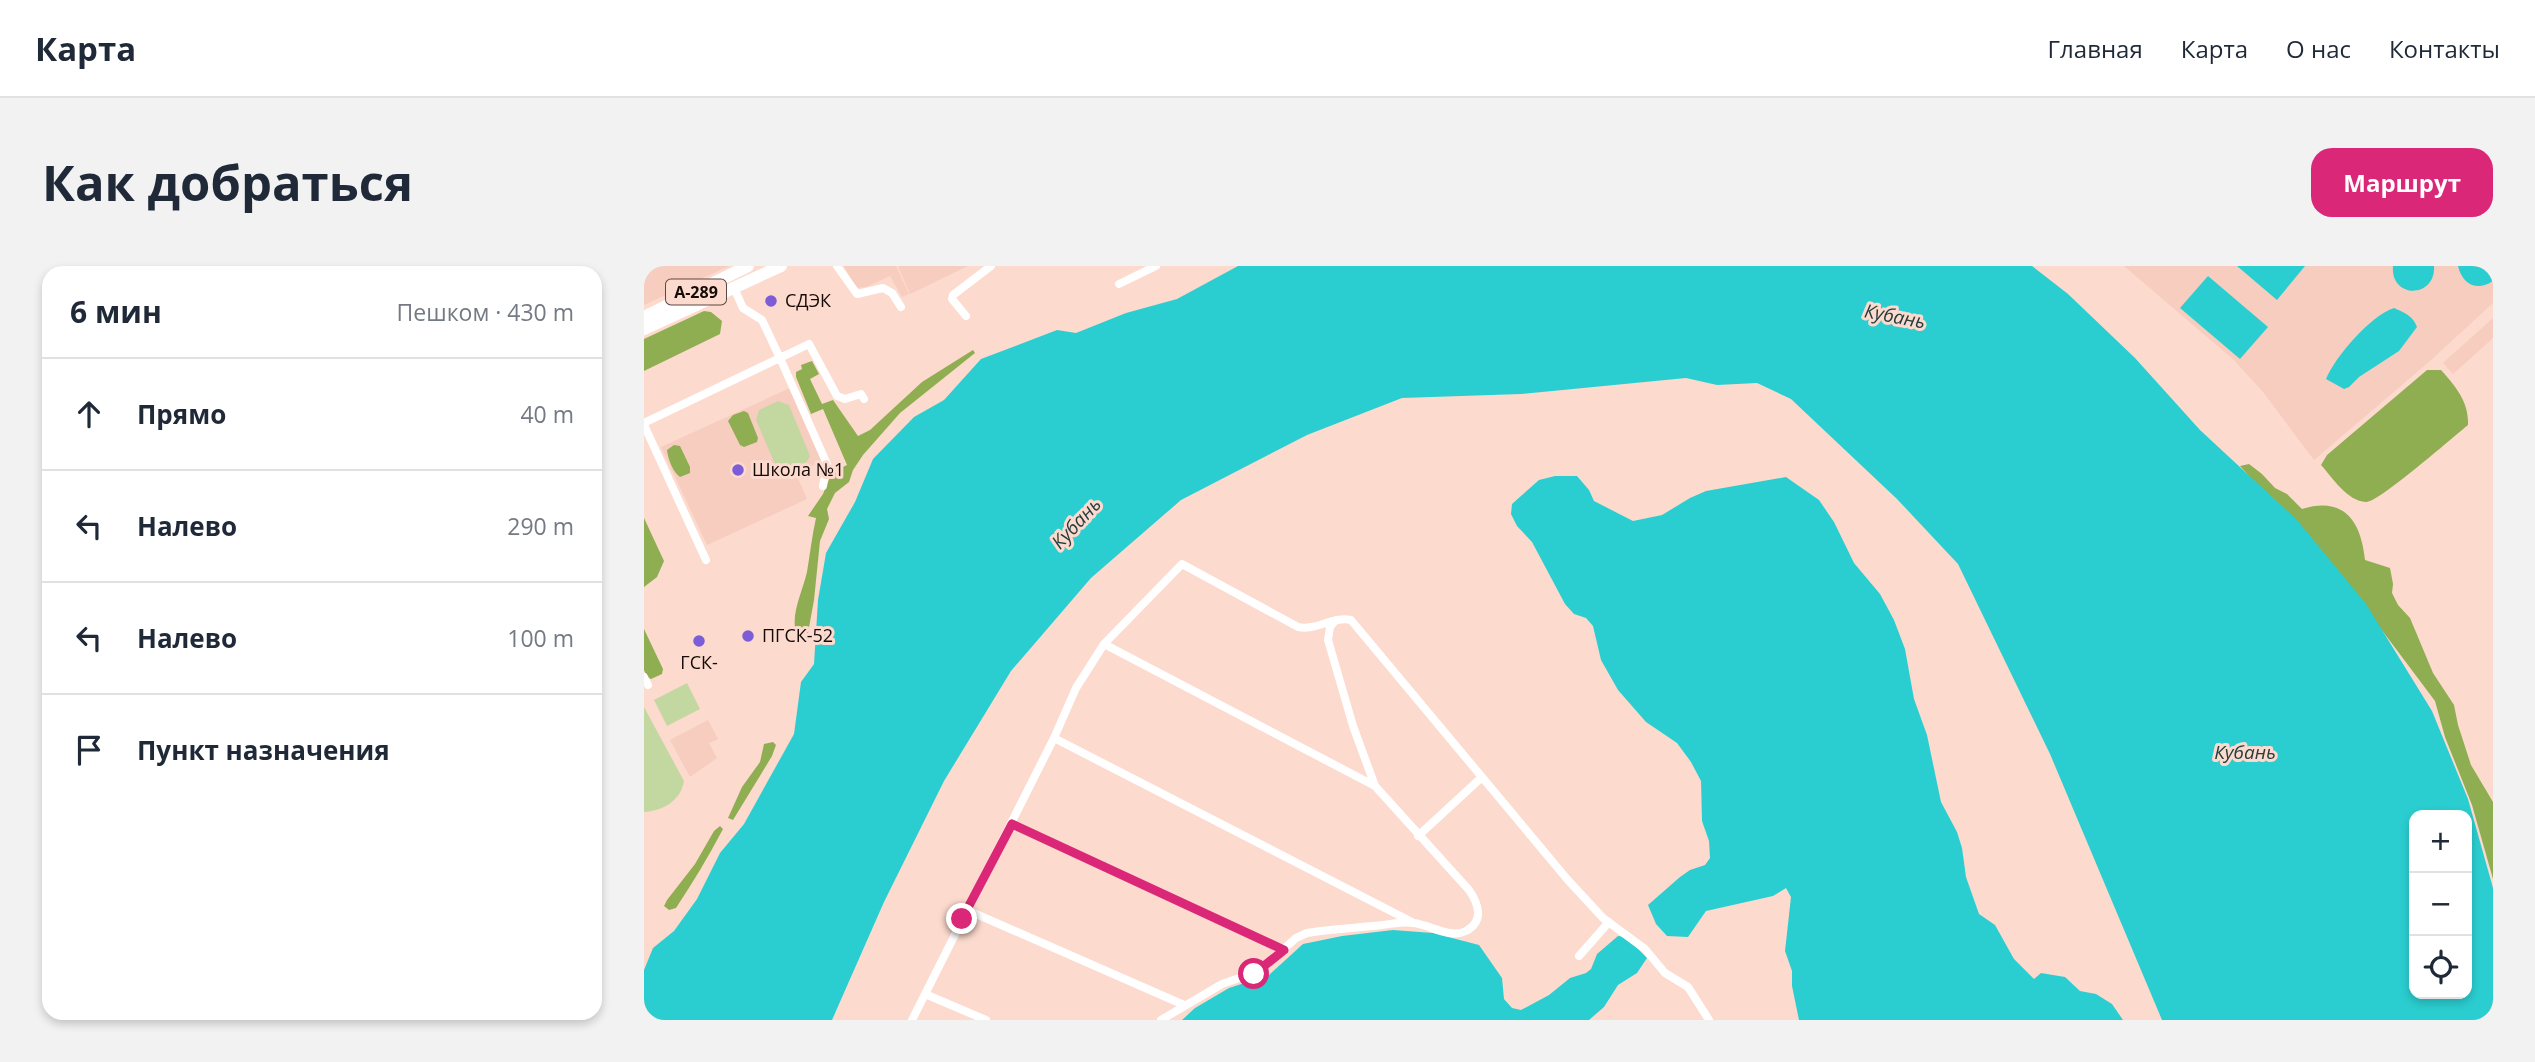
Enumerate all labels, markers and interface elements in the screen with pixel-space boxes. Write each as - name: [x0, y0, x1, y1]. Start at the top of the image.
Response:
- text: Карта: [35, 26, 136, 71]
- text: Главная: [2048, 32, 2143, 65]
- text: Карта: [2181, 32, 2248, 65]
- text: О нас: [2286, 32, 2351, 65]
- text: Контакты: [2389, 32, 2500, 65]
- button: Маршрут: [2311, 148, 2493, 217]
- text: Как добраться: [42, 149, 413, 215]
- road number: А-289: [666, 280, 726, 304]
- place label: СДЭК: [785, 288, 831, 312]
- text: 6 мин: [70, 291, 162, 332]
- marker: СДЭК: [763, 293, 779, 309]
- text: Пешком · 430 m: [397, 296, 574, 328]
- water label: Кубань: [1862, 297, 1928, 335]
- icon: ahead: [70, 395, 108, 433]
- text: Прямо: [137, 396, 226, 432]
- text: 40 m: [520, 398, 574, 430]
- place label: Школа №1: [752, 457, 844, 481]
- marker: Школа №1: [730, 462, 746, 478]
- water label: Кубань: [1045, 492, 1107, 554]
- icon: left: [70, 507, 108, 545]
- text: Налево: [137, 508, 237, 544]
- text: 290 m: [507, 510, 574, 542]
- icon: left: [70, 619, 108, 657]
- text: Налево: [137, 620, 237, 656]
- text: 100 m: [507, 622, 574, 654]
- place label: ПГСК-52: [762, 623, 833, 647]
- marker: ПГСК-52: [740, 628, 756, 644]
- marker: ГСК-: [691, 633, 707, 649]
- place label: ГСК-: [680, 650, 718, 674]
- icon: arrive: [70, 731, 108, 769]
- text: Пункт назначения: [137, 732, 390, 768]
- water label: Кубань: [2214, 739, 2276, 765]
- map controls: [2409, 810, 2472, 999]
- button: +: [2409, 810, 2472, 873]
- button: −: [2409, 873, 2472, 936]
- route end: [946, 903, 977, 934]
- button: locate: [2409, 936, 2472, 999]
- route start: [1238, 958, 1269, 989]

